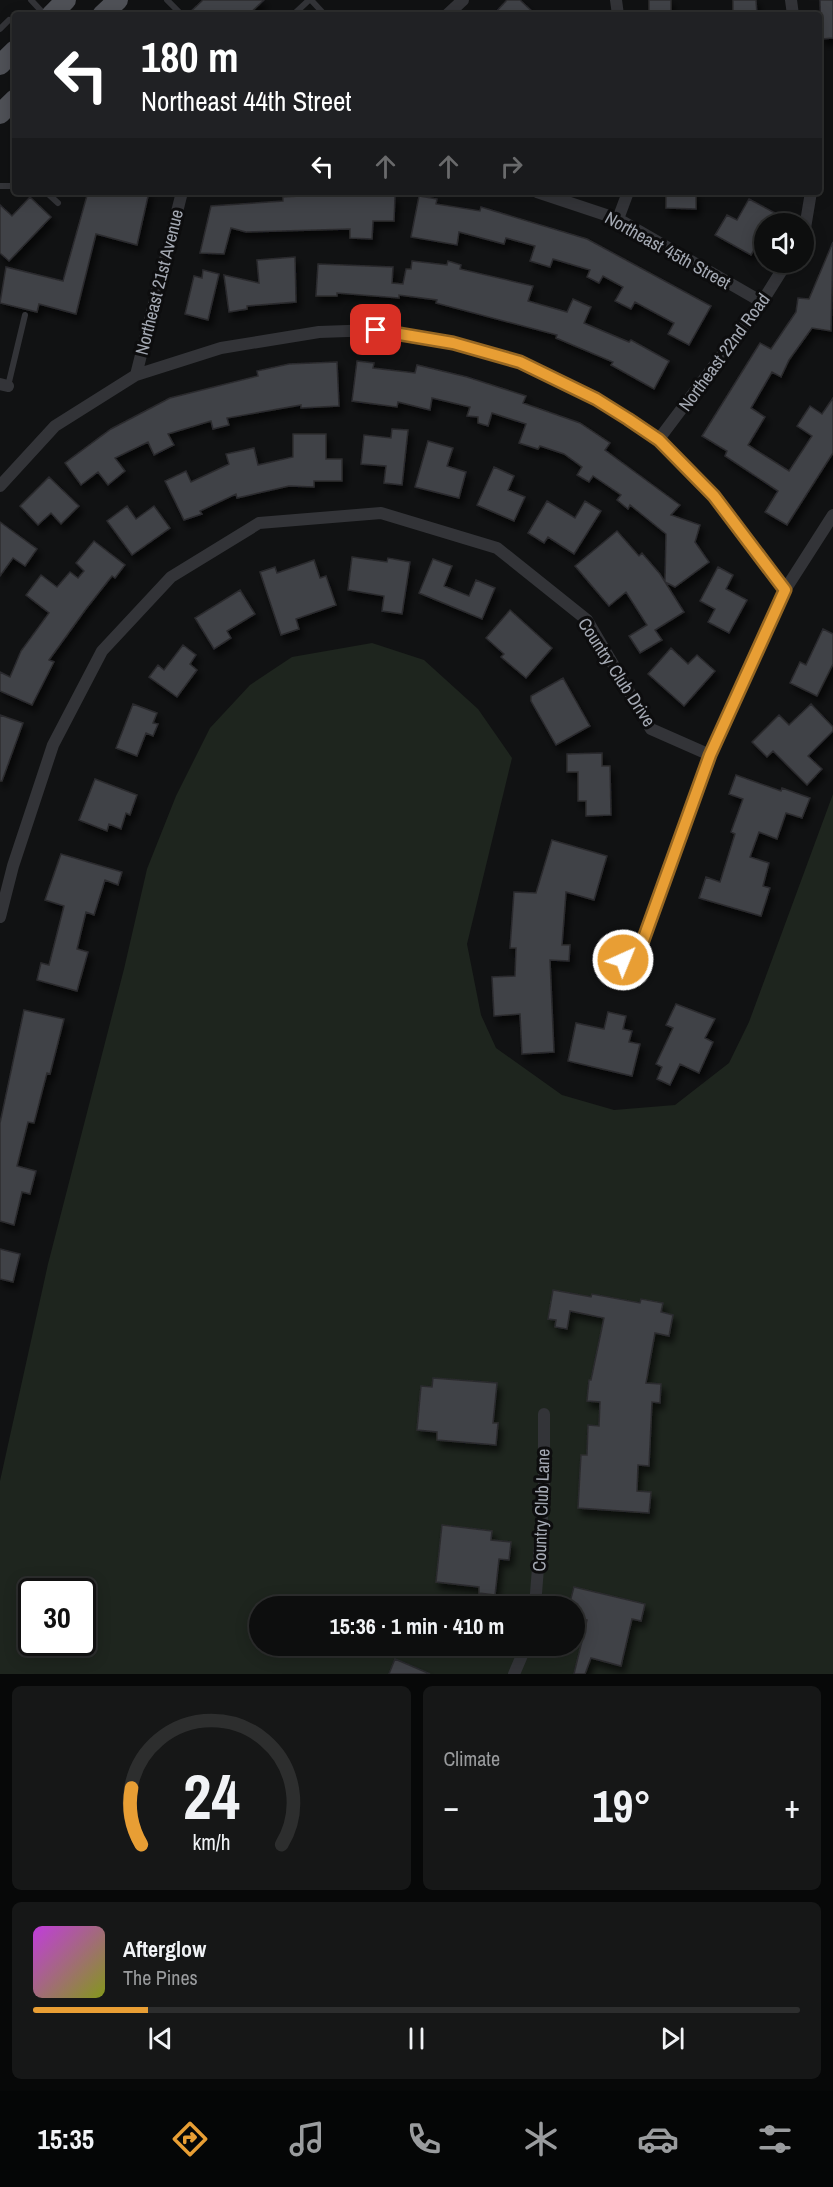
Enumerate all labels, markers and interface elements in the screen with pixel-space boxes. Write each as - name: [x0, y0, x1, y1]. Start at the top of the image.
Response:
- text: 180 m: [141, 29, 239, 85]
- icon: left: [42, 36, 120, 114]
- text: Northeast 44th Street: [141, 83, 351, 119]
- icon: left: [306, 150, 339, 183]
- icon: ahead: [369, 150, 402, 183]
- icon: ahead: [432, 150, 465, 183]
- icon: right: [495, 150, 528, 183]
- street label: Northeast 45th Street: [601, 205, 735, 295]
- street label: Northeast 21st Avenue: [129, 207, 189, 357]
- map controls: [754, 213, 814, 273]
- button: sound: [754, 213, 814, 273]
- street label: Northeast 22nd Road: [673, 288, 775, 416]
- pin: [350, 304, 401, 355]
- icon: arrive: [359, 313, 392, 346]
- street label: Country Club Drive: [572, 613, 662, 731]
- position arrow: [591, 928, 655, 992]
- street label: Country Club Lane: [526, 1448, 556, 1572]
- speed limit sign: 30: [18, 1578, 96, 1656]
- text: 15:36 · 1 min · 410 m: [330, 1611, 504, 1641]
- text: Climate: [444, 1745, 500, 1772]
- text: 24: [183, 1754, 240, 1838]
- text: 19°: [592, 1775, 651, 1836]
- text: −: [444, 1784, 459, 1828]
- text: +: [784, 1784, 800, 1828]
- text: km/h: [192, 1828, 230, 1857]
- text: Afterglow: [123, 1934, 206, 1964]
- text: The Pines: [123, 1964, 198, 1991]
- icon: previous: [144, 2022, 177, 2055]
- icon: pause: [400, 2022, 433, 2055]
- icon: next: [656, 2022, 689, 2055]
- icon: directions: [169, 2118, 211, 2160]
- icon: music: [286, 2118, 328, 2160]
- icon: phone: [403, 2118, 445, 2160]
- icon: climate: [520, 2118, 562, 2160]
- icon: car: [637, 2118, 679, 2160]
- icon: filters: [754, 2118, 796, 2160]
- text: 15:35: [37, 2121, 94, 2157]

